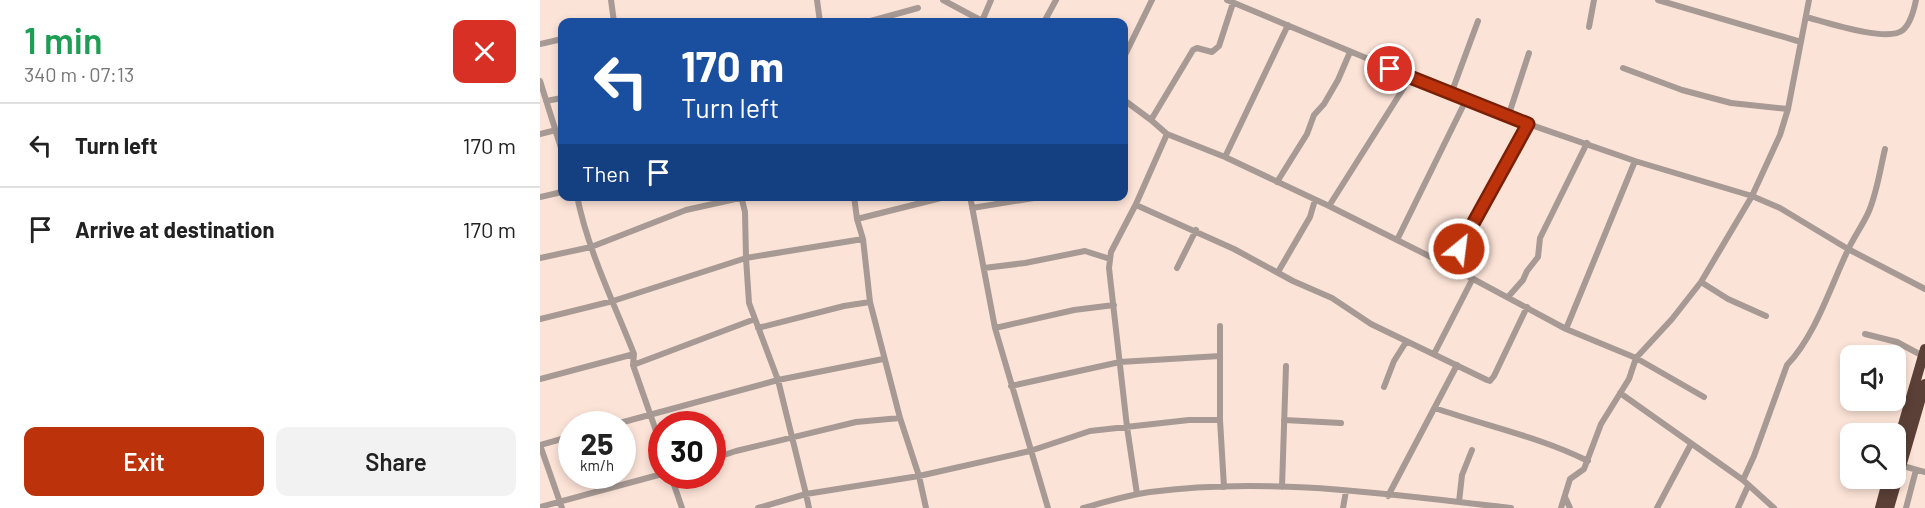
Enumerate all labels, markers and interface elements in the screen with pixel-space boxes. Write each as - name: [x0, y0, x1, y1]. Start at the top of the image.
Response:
- text: 1 min: [24, 18, 103, 61]
- button: close: [453, 20, 516, 83]
- text: 170 m: [681, 40, 784, 90]
- icon: left: [582, 42, 660, 120]
- pin: [1364, 43, 1415, 94]
- icon: arrive: [1373, 52, 1406, 85]
- text: 340 m · 07:13: [24, 62, 134, 86]
- text: Turn left: [681, 91, 779, 123]
- icon: left: [24, 129, 57, 162]
- text: Turn left: [75, 132, 158, 158]
- text: 170 m: [463, 132, 516, 158]
- icon: arrive: [642, 156, 675, 189]
- text: Then: [582, 160, 630, 186]
- icon: arrive: [24, 213, 57, 246]
- text: Arrive at destination: [75, 216, 274, 242]
- text: 170 m: [463, 216, 516, 242]
- position arrow: [1427, 217, 1491, 281]
- map controls: [1840, 345, 1906, 489]
- button: sound: [1840, 345, 1906, 411]
- speed limit sign: 30: [648, 411, 726, 489]
- button: search: [1840, 423, 1906, 489]
- text: 25: [581, 425, 613, 461]
- button: Exit: [24, 427, 264, 496]
- button: Share: [276, 427, 516, 496]
- text: km/h: [580, 456, 614, 474]

